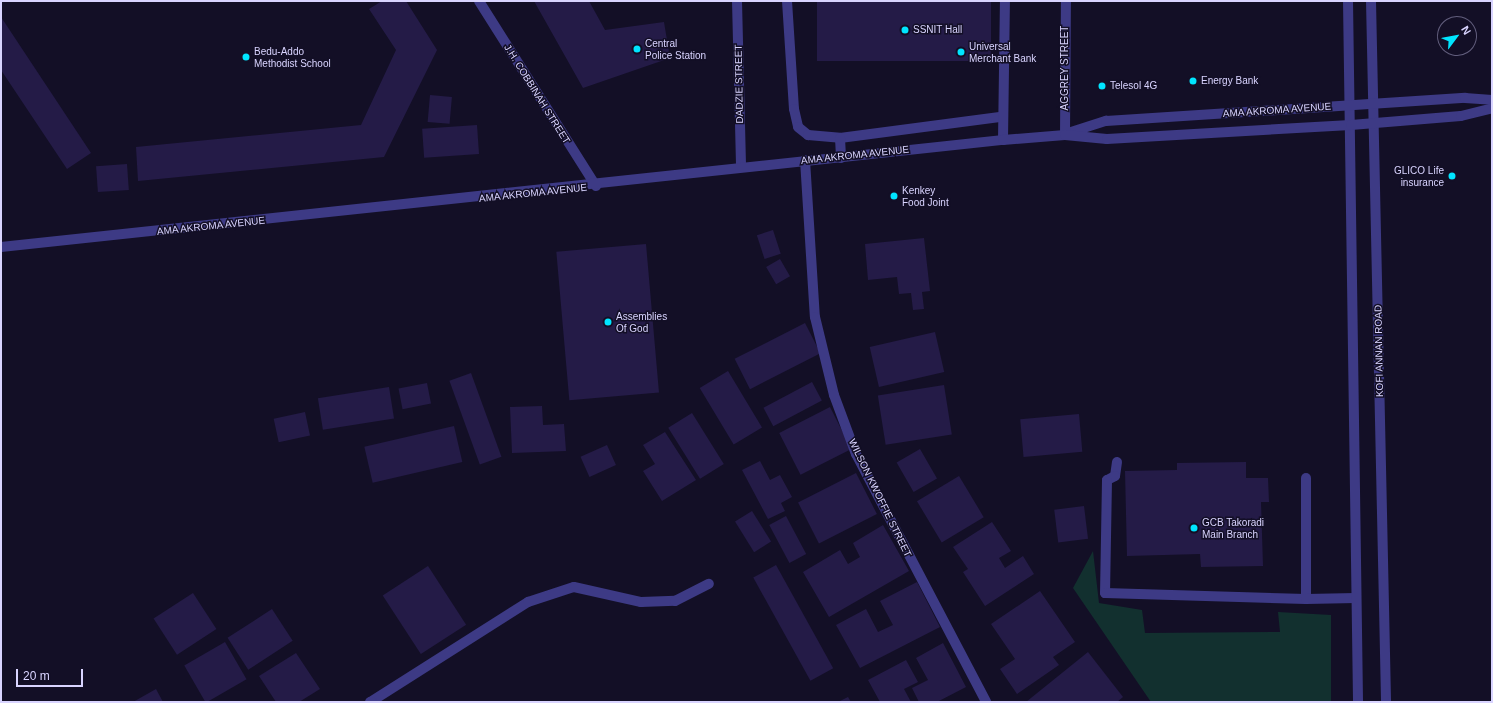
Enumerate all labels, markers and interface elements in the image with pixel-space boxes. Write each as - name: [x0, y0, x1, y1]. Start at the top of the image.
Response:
- north arrow: [1437, 16, 1477, 56]
- place label: SSNIT Hall: [913, 24, 962, 36]
- text: N: [1459, 24, 1474, 37]
- marker: SSNIT Hall: [900, 25, 910, 35]
- street label: AGGREY STREET: [1059, 25, 1071, 111]
- place label: Central Police Station: [645, 37, 706, 60]
- place label: Universal Merchant Bank: [969, 40, 1036, 64]
- street label: J.H. COBBINAH STREET: [501, 42, 573, 146]
- marker: Central Police Station: [632, 44, 642, 54]
- street label: DADZIE STREET: [732, 44, 746, 124]
- place label: Bedu-Addo Methodist School: [254, 45, 331, 68]
- marker: Universal Merchant Bank: [956, 47, 966, 57]
- marker: Bedu-Addo Methodist School: [241, 52, 251, 62]
- place label: Energy Bank: [1201, 75, 1258, 87]
- marker: Energy Bank: [1188, 76, 1198, 86]
- place label: Telesol 4G: [1110, 80, 1157, 92]
- marker: Telesol 4G: [1097, 81, 1107, 91]
- street label: AMA AKROMA AVENUE: [1221, 100, 1333, 120]
- street label: AMA AKROMA AVENUE: [799, 143, 911, 167]
- place label: GLICO Life insurance: [1394, 164, 1444, 188]
- marker: GLICO Life insurance: [1447, 171, 1457, 181]
- street label: AMA AKROMA AVENUE: [477, 181, 589, 205]
- place label: Kenkey Food Joint: [902, 184, 949, 208]
- marker: Kenkey Food Joint: [889, 191, 899, 201]
- street label: AMA AKROMA AVENUE: [155, 214, 267, 238]
- street label: KOFI ANNAN ROAD: [1372, 305, 1386, 397]
- place label: Assemblies Of God: [616, 310, 667, 334]
- marker: Assemblies Of God: [603, 317, 613, 327]
- street label: WILSON KWOFFIE STREET: [846, 437, 914, 559]
- place label: GCB Takoradi Main Branch: [1202, 516, 1264, 540]
- marker: GCB Takoradi Main Branch: [1189, 523, 1199, 533]
- scale bar: [18, 661, 85, 687]
- text: 20 m: [23, 669, 50, 683]

